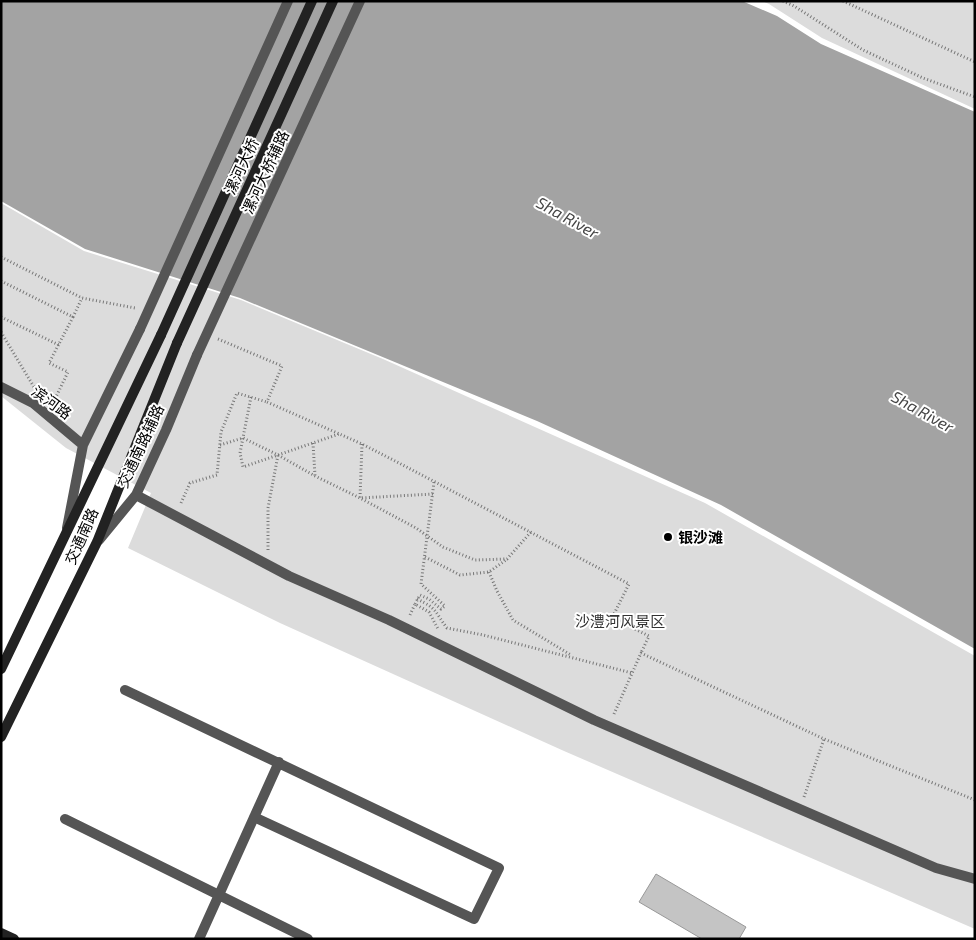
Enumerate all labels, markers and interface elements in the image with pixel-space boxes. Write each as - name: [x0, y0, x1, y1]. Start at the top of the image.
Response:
- street label: 漯河大桥辅路: [238, 127, 292, 217]
- street label: 漯河大桥: [220, 135, 262, 197]
- water label: Sha River: [534, 192, 603, 242]
- street label: 滨河路: [29, 381, 75, 423]
- water label: Sha River: [889, 386, 958, 436]
- street label: 交通南路辅路: [113, 401, 167, 491]
- street label: 交通南路: [61, 505, 101, 567]
- place label: 银沙滩: [678, 528, 723, 546]
- marker: 银沙滩: [662, 531, 674, 543]
- park label: 沙澧河风景区: [575, 612, 665, 630]

